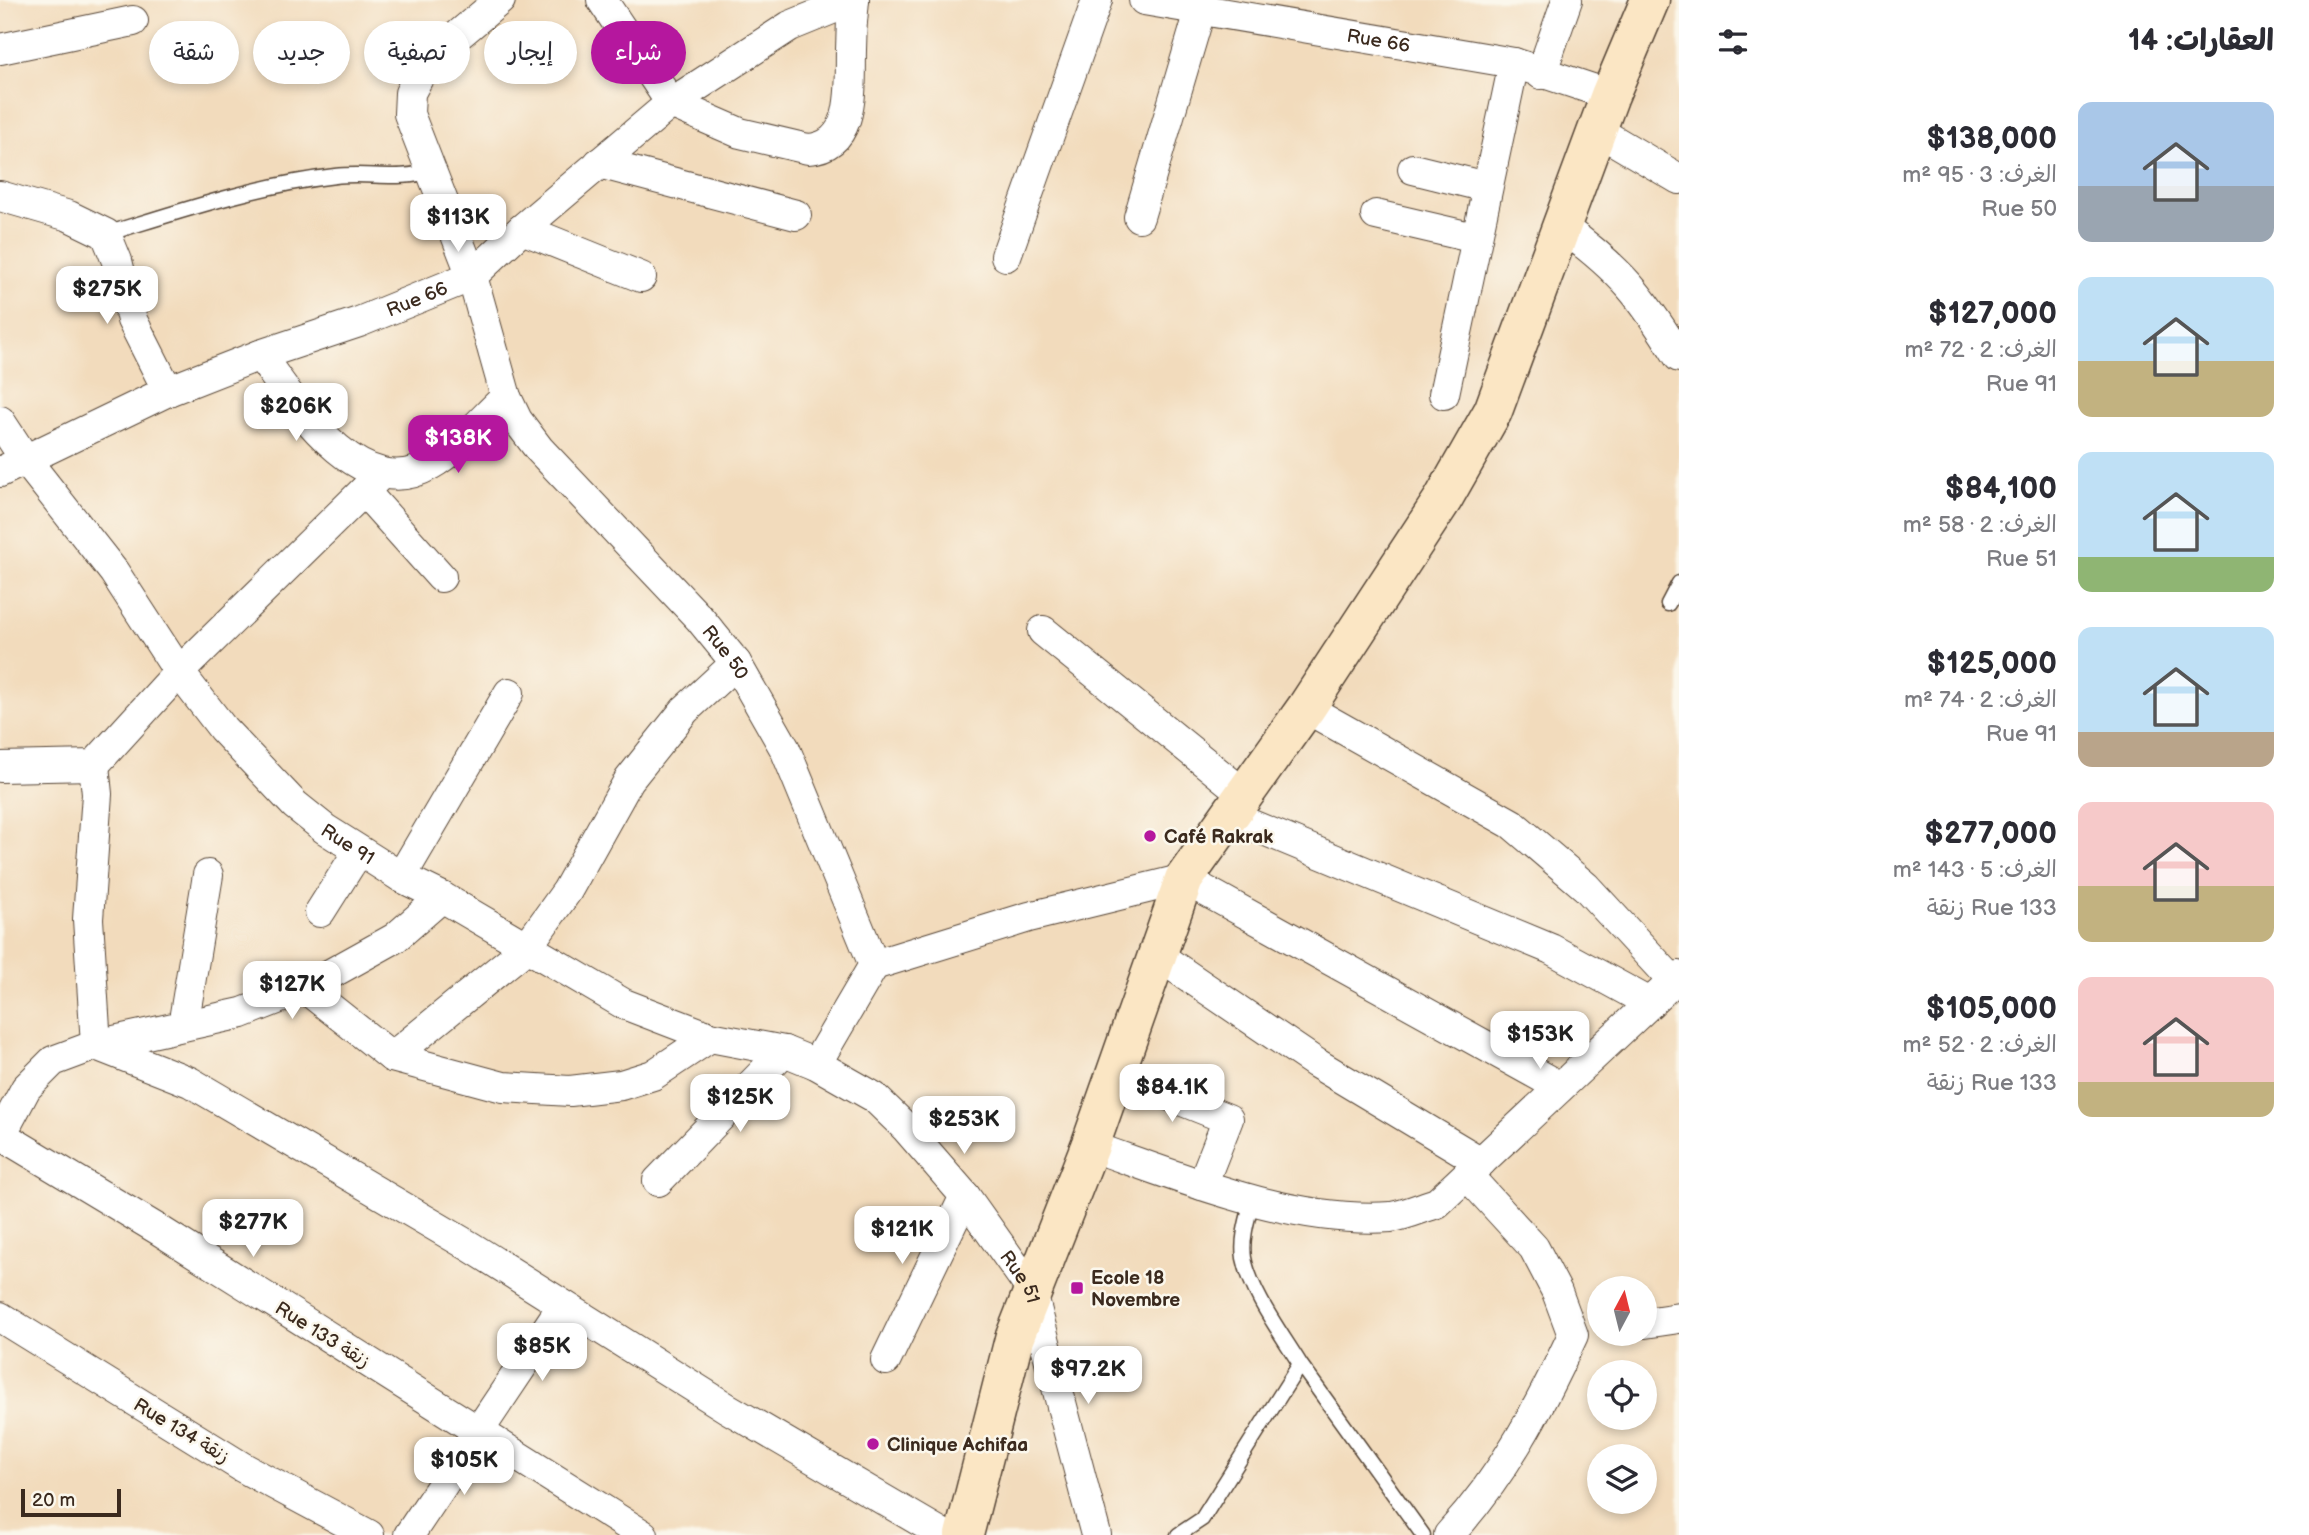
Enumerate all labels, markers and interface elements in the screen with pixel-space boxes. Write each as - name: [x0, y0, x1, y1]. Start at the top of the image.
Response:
- chip: شقة: [149, 21, 239, 84]
- chip: جديد: [253, 21, 350, 84]
- chip: تصفية: [364, 21, 470, 84]
- chip: إيجار: [484, 21, 577, 84]
- chip: شراء: [591, 21, 686, 84]
- icon: filters: [1714, 23, 1752, 61]
- text: العقارات: 14: [2128, 23, 2274, 59]
- street label: Rue 66: [1345, 25, 1412, 58]
- text: $138,000: [1926, 121, 2057, 157]
- icon: home: [2134, 130, 2218, 214]
- text: الغرف: 3 · 95 m²: [1902, 161, 2057, 189]
- pin: $113K: [409, 194, 507, 254]
- text: Rue 50: [1981, 195, 2057, 223]
- text: $113K: [426, 203, 490, 231]
- pin: $275K: [58, 266, 156, 326]
- text: $275K: [72, 275, 142, 303]
- street label: Rue 66: [383, 277, 451, 323]
- text: $127,000: [1928, 296, 2057, 332]
- icon: home: [2134, 305, 2218, 389]
- text: الغرف: 2 · 72 m²: [1904, 336, 2057, 364]
- text: Rue 91: [1986, 370, 2057, 398]
- pin: $206K: [247, 384, 345, 443]
- text: $206K: [260, 392, 332, 420]
- pin: $138K: [409, 416, 507, 475]
- text: $138K: [424, 424, 492, 452]
- text: $84,100: [1945, 471, 2057, 507]
- icon: home: [2134, 480, 2218, 564]
- text: الغرف: 2 · 58 m²: [1903, 511, 2057, 539]
- text: Rue 51: [1986, 545, 2057, 573]
- street label: Rue 50: [697, 621, 753, 684]
- text: $125,000: [1927, 646, 2057, 682]
- icon: home: [2134, 655, 2218, 739]
- text: الغرف: 2 · 74 m²: [1904, 686, 2057, 714]
- text: Rue 91: [1986, 720, 2057, 748]
- text: $277,000: [1924, 816, 2057, 852]
- street label: Rue 91: [316, 819, 378, 870]
- place label: Café Rakrak: [1164, 826, 1273, 849]
- marker: Café Rakrak: [1142, 828, 1158, 844]
- icon: home: [2134, 830, 2218, 914]
- text: الغرف: 5 · 143 m²: [1893, 856, 2057, 884]
- text: Rue 133 زنقة: [1927, 894, 2057, 922]
- pin: $127K: [243, 962, 341, 1021]
- text: $127K: [259, 970, 325, 998]
- text: $105,000: [1926, 991, 2057, 1027]
- icon: home: [2134, 1005, 2218, 1089]
- pin: $153K: [1491, 1012, 1589, 1071]
- text: $153K: [1506, 1020, 1574, 1048]
- text: الغرف: 2 · 52 m²: [1903, 1031, 2057, 1059]
- pin: $84.1K: [1115, 1064, 1229, 1124]
- text: Rue 133 زنقة: [1927, 1069, 2057, 1097]
- text: $84.1K: [1136, 1073, 1208, 1101]
- pin: $125K: [691, 1074, 789, 1134]
- text: $125K: [706, 1083, 774, 1111]
- pin: $253K: [915, 1096, 1013, 1156]
- text: $253K: [928, 1105, 1000, 1133]
- pin: $277K: [204, 1200, 302, 1259]
- pin: $121K: [853, 1206, 951, 1266]
- text: $277K: [218, 1208, 288, 1236]
- text: $121K: [870, 1215, 934, 1243]
- street label: Rue 51: [994, 1246, 1044, 1306]
- place label: Ecole 18 Novembre: [1091, 1267, 1180, 1312]
- north arrow: [1587, 1276, 1657, 1346]
- map controls: [1587, 1276, 1657, 1514]
- marker: Ecole 18 Novembre: [1069, 1280, 1085, 1296]
- street label: Rue 133 زنقة: [271, 1297, 374, 1374]
- pin: $85K: [501, 1324, 583, 1383]
- text: $85K: [513, 1332, 571, 1360]
- pin: $97.2K: [1031, 1346, 1145, 1406]
- text: $97.2K: [1050, 1355, 1126, 1383]
- button: locate: [1587, 1360, 1657, 1430]
- street label: Rue 134 زنقة: [129, 1394, 233, 1469]
- place label: Clinique Achifaa: [887, 1434, 1028, 1457]
- marker: Clinique Achifaa: [865, 1436, 881, 1452]
- pin: $105K: [415, 1438, 513, 1497]
- button: layers: [1587, 1444, 1657, 1514]
- text: $105K: [430, 1446, 498, 1474]
- scale bar: [21, 1486, 121, 1518]
- text: 20 m: [32, 1489, 75, 1512]

